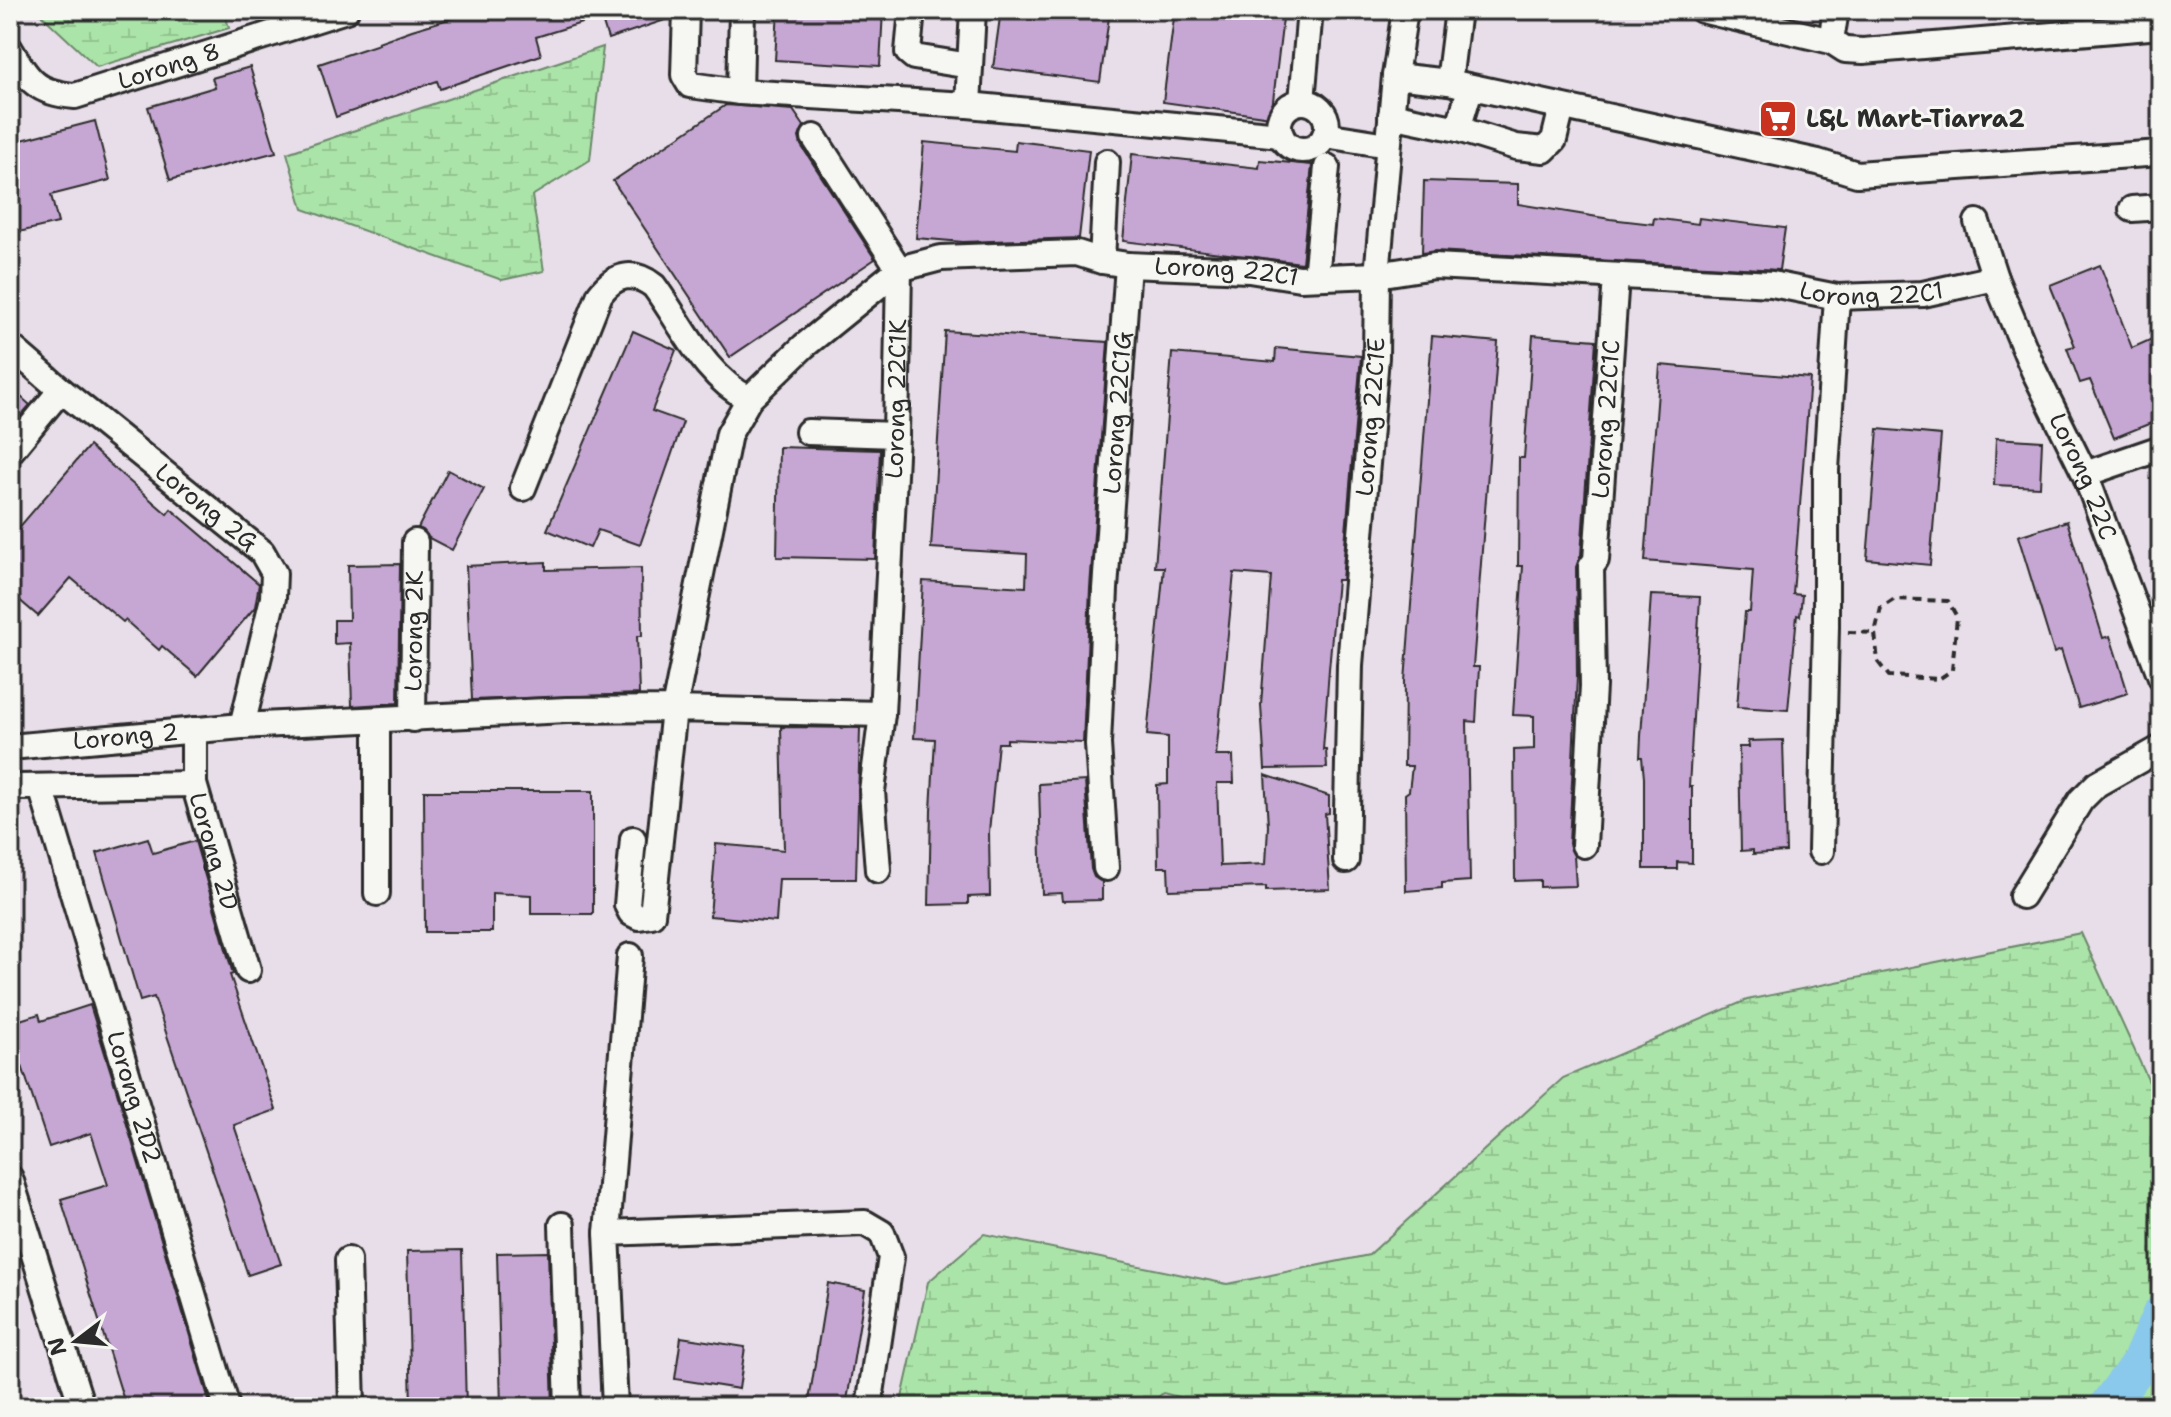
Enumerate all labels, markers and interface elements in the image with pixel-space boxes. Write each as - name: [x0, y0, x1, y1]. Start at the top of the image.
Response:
- street label: Lorong 8: [114, 35, 224, 97]
- supermarket icon: L&L Mart-Tiarra2: [1757, 98, 1799, 140]
- place label: L&L Mart-Tiarra2: [1806, 103, 2025, 135]
- street label: Lorong 22C1: [1154, 250, 1301, 294]
- street label: Lorong 22C1: [1797, 274, 1947, 313]
- street label: Lorong 22C1K: [878, 318, 914, 480]
- street label: Lorong 22C1G: [1096, 331, 1139, 495]
- street label: Lorong 22C1E: [1348, 337, 1392, 498]
- street label: Lorong 22C1C: [1584, 339, 1628, 500]
- street label: Lorong 22C: [2041, 407, 2124, 544]
- street label: Lorong 2G: [148, 456, 264, 558]
- street label: Lorong 2K: [397, 570, 431, 692]
- street label: Lorong 2: [71, 716, 180, 757]
- street label: Lorong 2D: [181, 789, 246, 914]
- street label: Lorong 2D2: [99, 1027, 169, 1167]
- north arrow: [36, 1301, 116, 1381]
- text: N: [41, 1334, 74, 1359]

